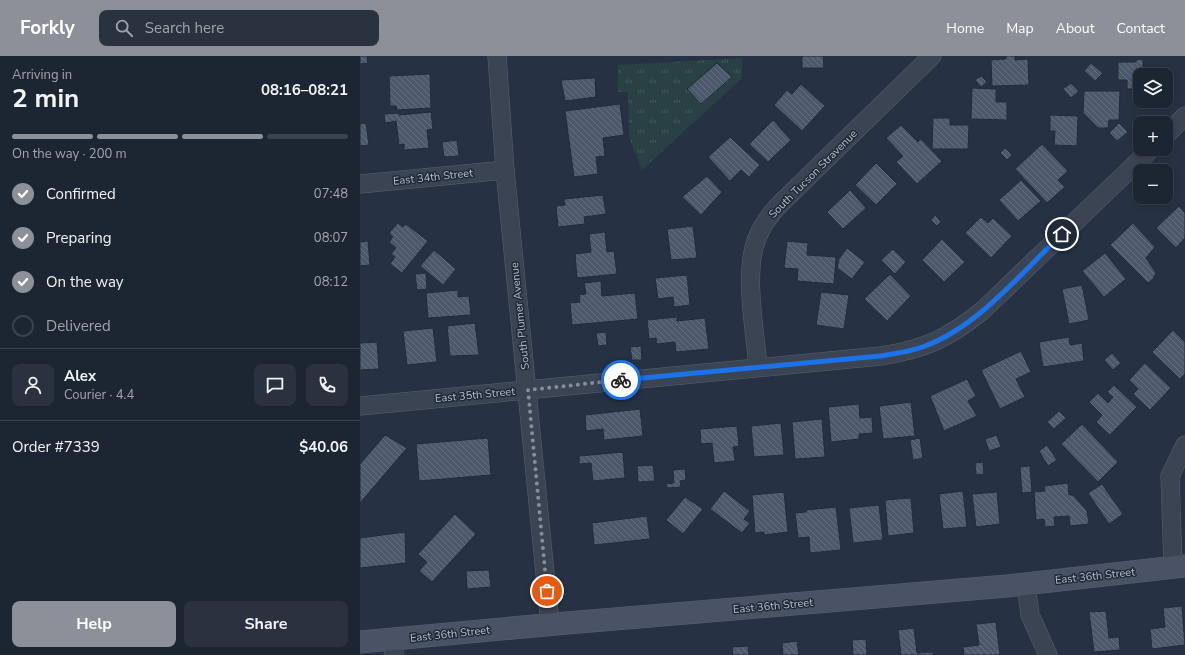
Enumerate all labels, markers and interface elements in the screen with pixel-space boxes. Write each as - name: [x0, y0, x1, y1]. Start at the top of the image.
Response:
- search box: [99, 10, 379, 46]
- text: Forkly: [20, 15, 75, 41]
- icon: search: [113, 17, 135, 39]
- text: Search here: [145, 18, 224, 38]
- text: Home: [946, 19, 984, 38]
- text: Map: [1006, 19, 1034, 38]
- text: About: [1056, 19, 1095, 38]
- text: Contact: [1117, 19, 1165, 38]
- text: Arriving in: [12, 66, 72, 84]
- map controls: [1133, 68, 1173, 204]
- button: layers: [1133, 68, 1173, 108]
- text: 08:16–08:21: [261, 80, 348, 100]
- text: 2 min: [12, 81, 79, 116]
- button: +: [1133, 116, 1173, 156]
- street label: South Tucson Stravenue: [765, 126, 861, 222]
- text: On the way · 200 m: [12, 145, 127, 163]
- button: −: [1133, 164, 1173, 204]
- street label: East 34th Street: [392, 165, 474, 189]
- icon: check: [12, 183, 34, 205]
- text: Confirmed: [46, 184, 116, 204]
- text: 07:48: [314, 185, 348, 203]
- pin: [1045, 217, 1079, 251]
- icon: home: [1051, 223, 1073, 245]
- icon: check: [12, 227, 34, 249]
- text: Preparing: [46, 228, 111, 248]
- text: 08:07: [314, 229, 348, 247]
- street label: South Plumer Avenue: [507, 261, 533, 370]
- icon: check: [12, 271, 34, 293]
- text: On the way: [46, 272, 124, 292]
- text: 08:12: [314, 273, 348, 291]
- text: Delivered: [46, 316, 111, 336]
- courier: [601, 360, 641, 400]
- button: person: [12, 364, 54, 406]
- button: chat: [254, 364, 296, 406]
- button: phone: [306, 364, 348, 406]
- text: Alex: [64, 366, 96, 386]
- icon: bike: [610, 369, 632, 391]
- street label: East 35th Street: [434, 384, 516, 406]
- text: Courier · 4.4: [64, 386, 134, 404]
- text: Order #7339: [12, 437, 100, 457]
- text: $40.06: [299, 437, 348, 457]
- street label: East 36th Street: [1054, 564, 1136, 588]
- pin: [530, 574, 564, 608]
- icon: bag: [536, 580, 558, 602]
- street label: East 36th Street: [732, 595, 814, 617]
- button: Help: [12, 601, 176, 647]
- button: Share: [184, 601, 348, 647]
- street label: East 36th Street: [409, 622, 491, 646]

